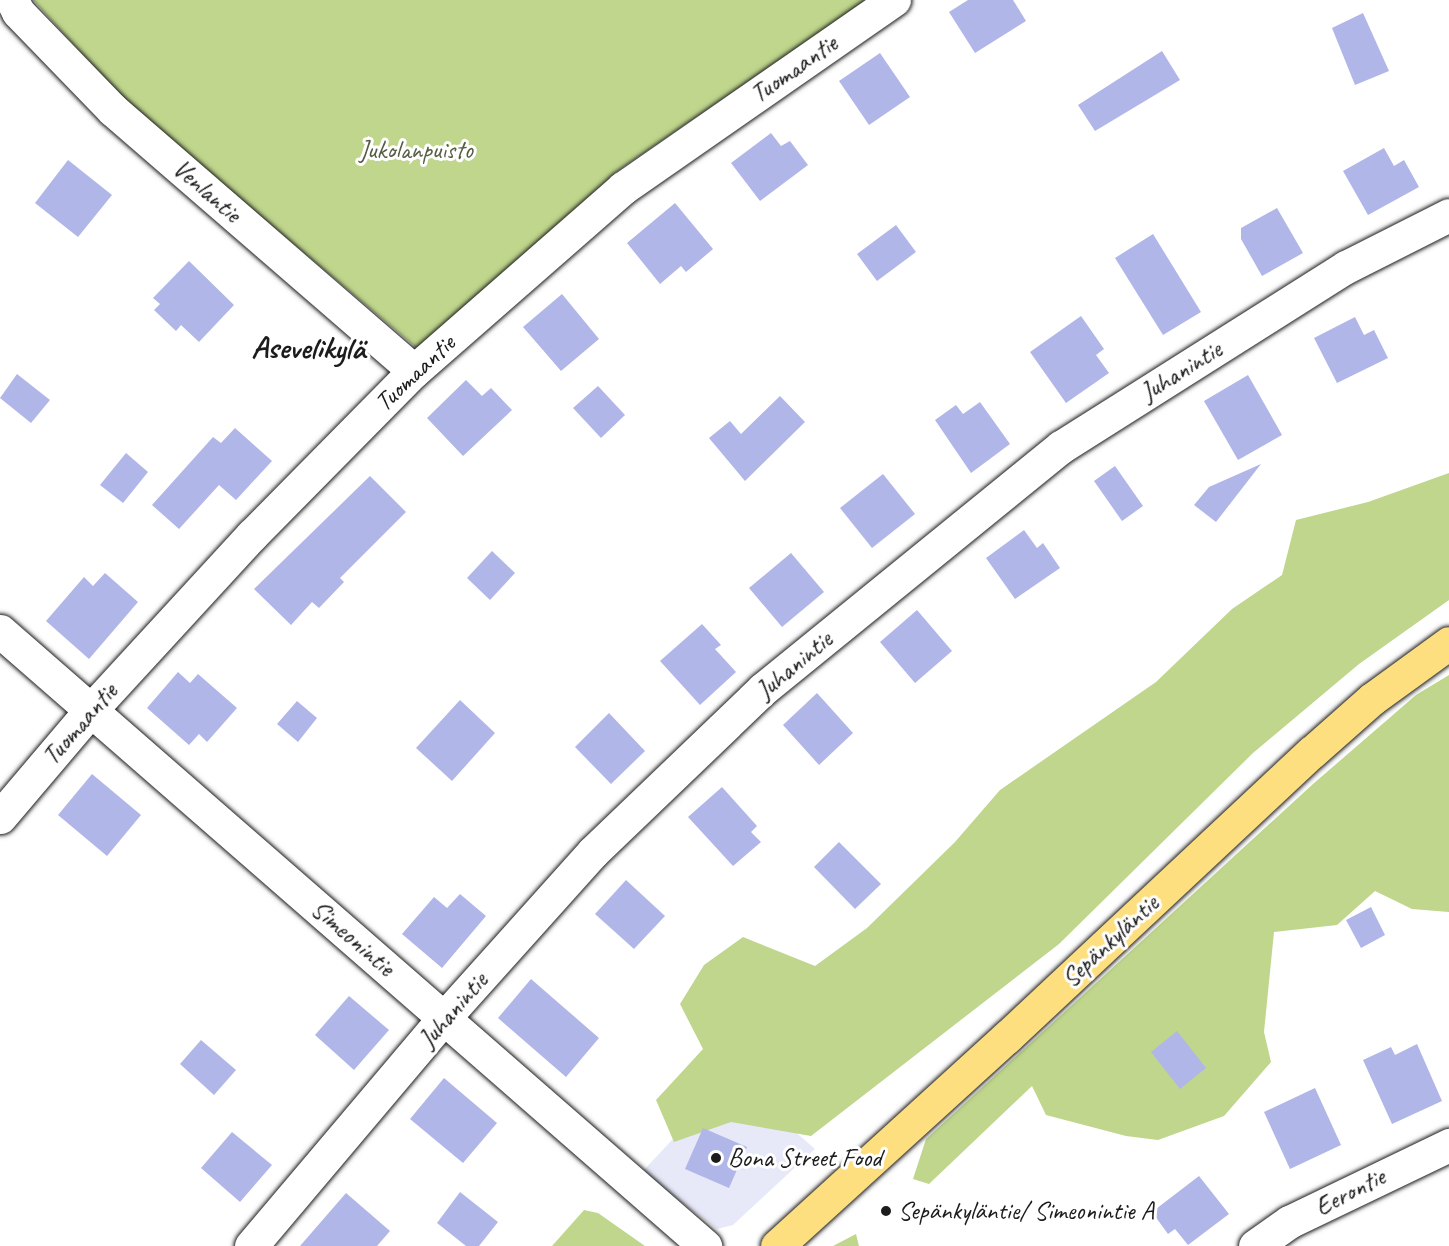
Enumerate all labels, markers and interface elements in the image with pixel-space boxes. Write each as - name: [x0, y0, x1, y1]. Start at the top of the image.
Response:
- street label: Tuomaantie: [745, 28, 843, 110]
- park label: Jukolanpuisto: [359, 134, 473, 166]
- street label: Venlantie: [166, 153, 248, 229]
- street label: Tuomaantie: [368, 328, 462, 418]
- district label: Asevelikylä: [251, 329, 365, 367]
- street label: Juhanintie: [1135, 334, 1227, 408]
- street label: Juhanintie: [750, 624, 838, 706]
- street label: Tuomaantie: [36, 677, 124, 771]
- street label: Sepänkyläntie: [1055, 888, 1165, 994]
- street label: Simeonintie: [305, 893, 401, 983]
- street label: Juhanintie: [412, 966, 494, 1054]
- place label: Bona Street Food: [728, 1142, 882, 1174]
- marker: Bona Street Food: [709, 1151, 723, 1165]
- street label: Eerontie: [1310, 1161, 1390, 1223]
- place label: Sepänkyläntie/ Simeonintie A: [898, 1195, 1154, 1227]
- marker: Sepänkyläntie/ Simeonintie A: [879, 1204, 893, 1218]

